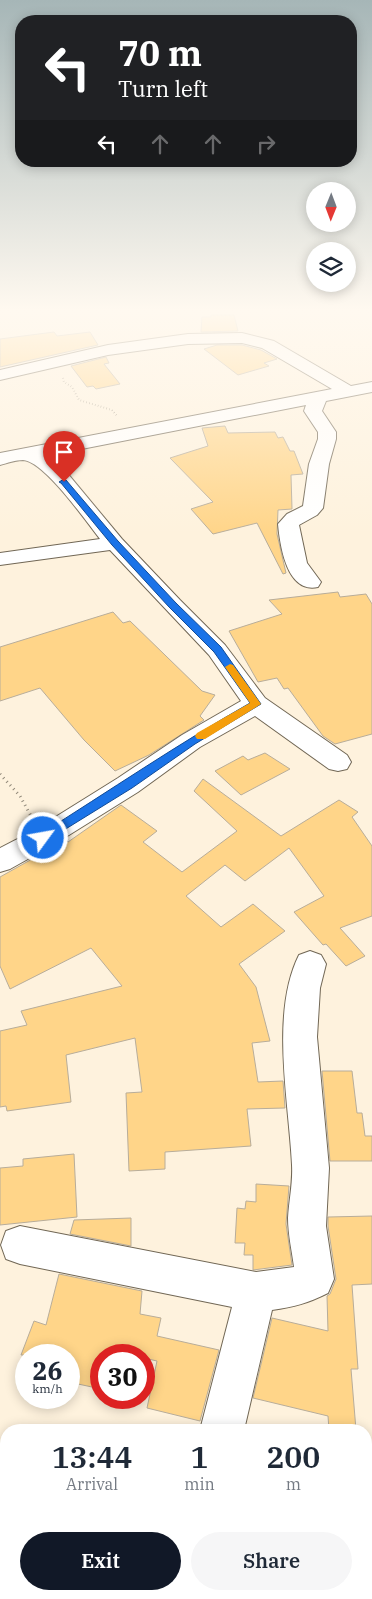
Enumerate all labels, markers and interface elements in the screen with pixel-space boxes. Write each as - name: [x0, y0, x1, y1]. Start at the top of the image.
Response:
- text: 70 m: [118, 30, 202, 76]
- icon: left: [35, 35, 100, 100]
- text: Turn left: [118, 74, 208, 103]
- icon: left: [93, 130, 121, 158]
- icon: ahead: [146, 130, 174, 158]
- icon: ahead: [199, 130, 227, 158]
- icon: right: [252, 130, 280, 158]
- north arrow: [306, 182, 356, 232]
- map controls: [306, 182, 356, 292]
- button: layers: [306, 242, 356, 292]
- pin: [43, 431, 85, 482]
- icon: arrive: [50, 438, 78, 466]
- position arrow: [16, 811, 68, 863]
- speed limit sign: 30: [90, 1344, 155, 1409]
- text: 26: [32, 1354, 63, 1387]
- text: km/h: [32, 1381, 63, 1396]
- text: 13:44: [52, 1437, 133, 1476]
- text: 1: [190, 1437, 208, 1476]
- text: 200: [266, 1437, 320, 1476]
- text: Arrival: [66, 1474, 118, 1494]
- text: min: [184, 1474, 215, 1494]
- text: m: [286, 1474, 301, 1494]
- button: Exit: [20, 1532, 181, 1590]
- button: Share: [191, 1532, 352, 1590]

